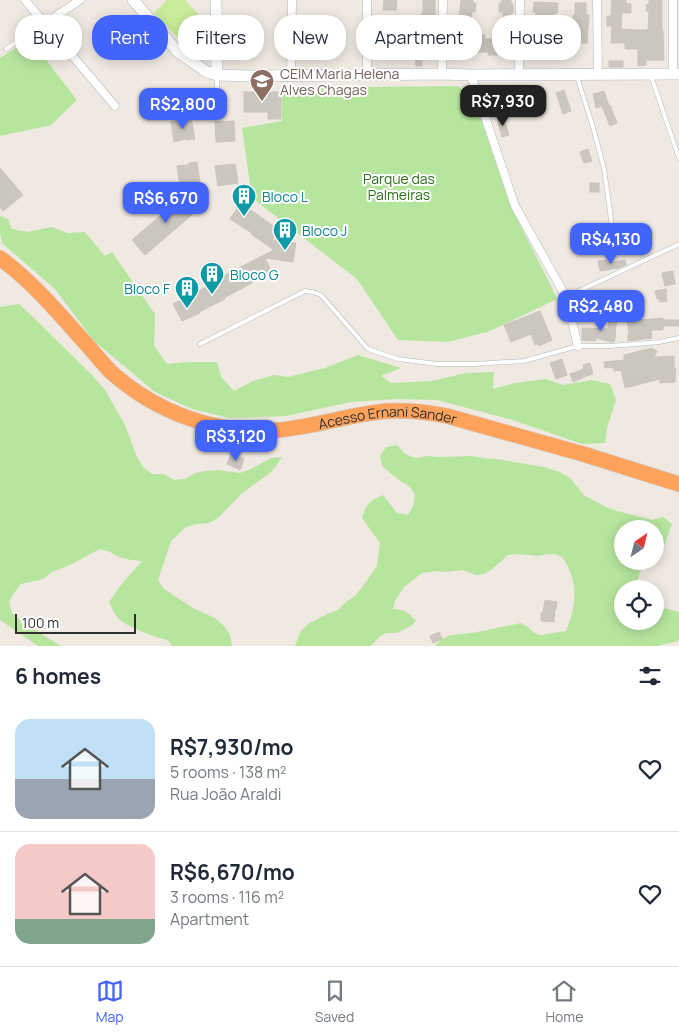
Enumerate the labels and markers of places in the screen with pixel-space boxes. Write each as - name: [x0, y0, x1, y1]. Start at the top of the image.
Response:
- place label: CEIM Maria Helena Alves Chagas: [280, 64, 399, 99]
- school or university icon: CEIM Maria Helena Alves Chagas: [249, 68, 275, 102]
- pin: R$7,930: [457, 84, 549, 127]
- pin: R$2,800: [137, 88, 229, 130]
- pin: R$6,670: [120, 182, 212, 224]
- building icon: Bloco L: [231, 183, 257, 217]
- place label: Bloco L: [262, 187, 308, 206]
- building icon: Bloco J: [272, 217, 298, 251]
- place label: Bloco J: [302, 221, 347, 240]
- pin: R$4,130: [565, 222, 657, 265]
- building icon: Bloco G: [199, 261, 225, 295]
- place label: Bloco G: [230, 265, 279, 284]
- building icon: Bloco F: [174, 275, 200, 309]
- place label: Bloco F: [124, 279, 170, 298]
- pin: R$2,480: [555, 290, 647, 332]
- pin: R$3,120: [190, 420, 282, 462]

